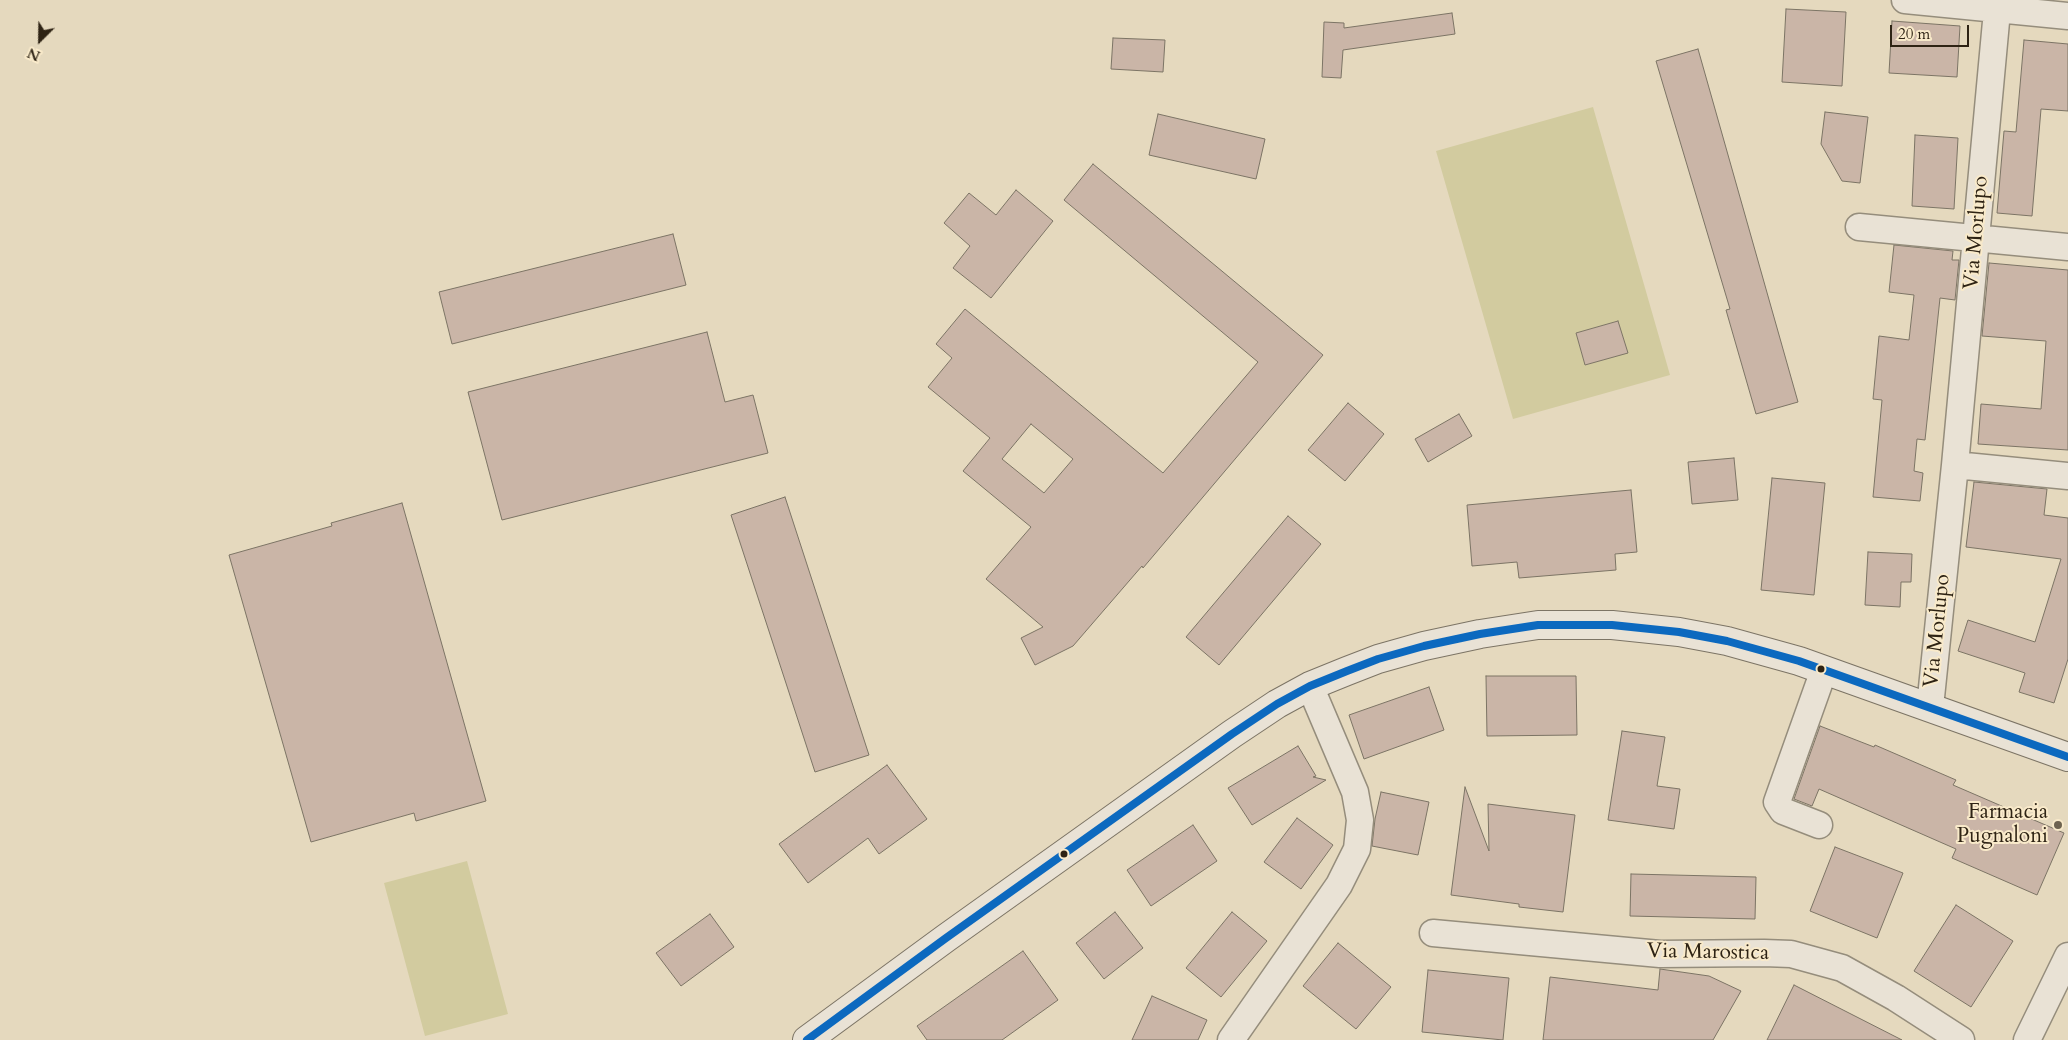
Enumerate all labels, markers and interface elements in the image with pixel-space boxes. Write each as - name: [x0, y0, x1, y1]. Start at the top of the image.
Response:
- north arrow: [15, 15, 65, 65]
- scale bar: [1893, 15, 1972, 47]
- text: 20 m: [1898, 24, 1930, 44]
- text: N: [25, 43, 43, 65]
- street label: Via Morlupo: [1959, 175, 1995, 291]
- street label: Via Morlupo: [1919, 573, 1957, 689]
- unlabelled marker: [1816, 664, 1826, 674]
- place label: Farmacia Pugnaloni: [1957, 800, 2048, 850]
- marker: Farmacia Pugnaloni: [2052, 819, 2064, 831]
- unlabelled marker: [1059, 849, 1069, 859]
- street label: Via Marostica: [1647, 939, 1769, 967]

